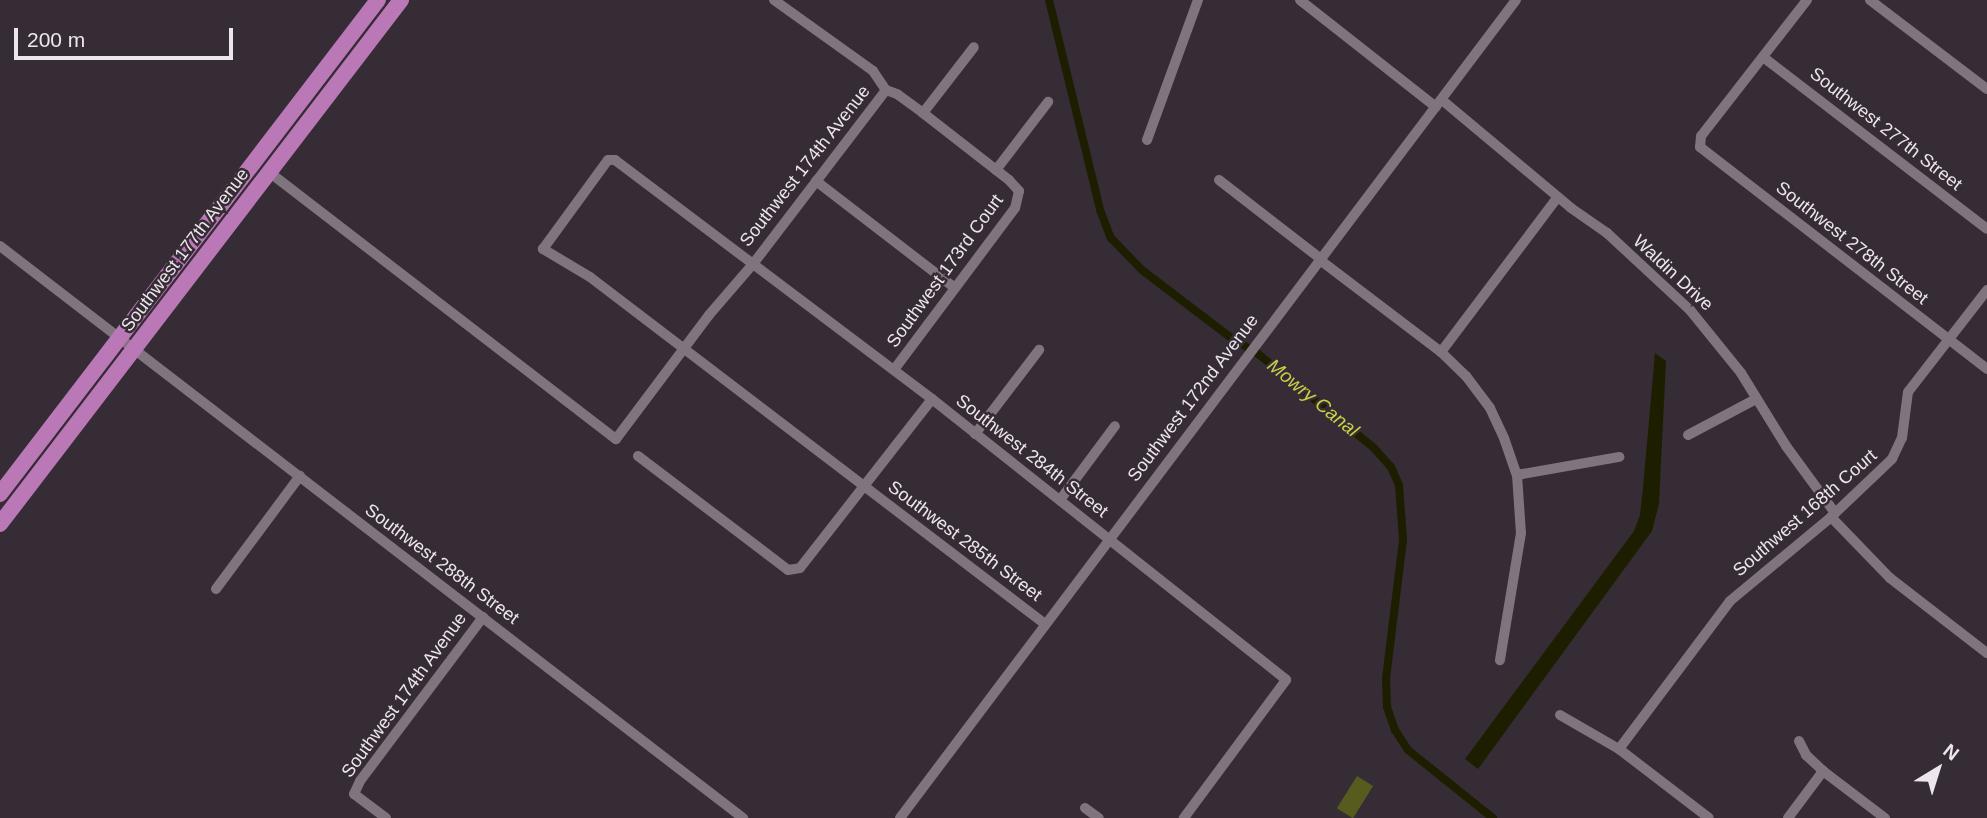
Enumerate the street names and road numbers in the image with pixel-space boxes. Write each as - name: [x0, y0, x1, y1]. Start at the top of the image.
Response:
- street label: Southwest 277th Street: [1806, 63, 1966, 195]
- street label: Southwest 174th Avenue: [735, 81, 875, 251]
- street label: Southwest 177th Avenue: [116, 164, 254, 336]
- street label: Southwest 278th Street: [1772, 177, 1932, 309]
- street label: Southwest 173rd Court: [882, 190, 1008, 352]
- street label: Waldin Drive: [1629, 231, 1717, 315]
- street label: Southwest 172nd Avenue: [1123, 310, 1263, 486]
- street label: Southwest 284th Street: [952, 390, 1112, 522]
- street label: Southwest 168th Court: [1729, 445, 1881, 581]
- street label: Southwest 285th Street: [884, 476, 1046, 606]
- street label: Southwest 288th Street: [361, 499, 523, 629]
- street label: Southwest 174th Avenue: [337, 608, 471, 782]

